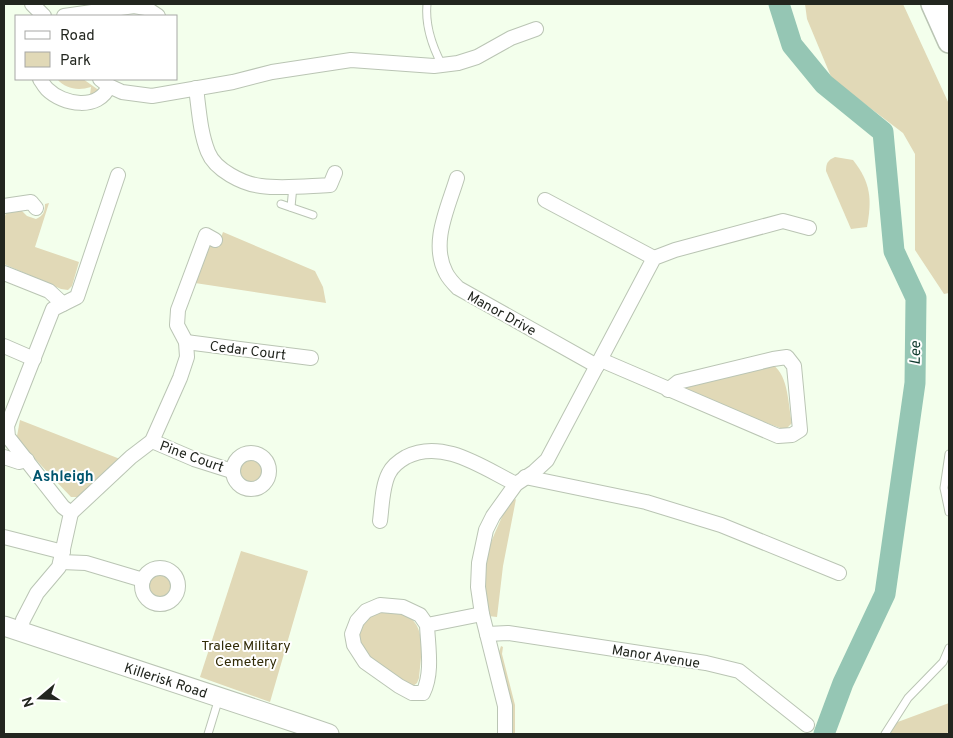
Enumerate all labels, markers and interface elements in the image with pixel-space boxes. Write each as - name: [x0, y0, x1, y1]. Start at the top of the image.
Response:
- legend: [15, 15, 178, 80]
- text: Road: [60, 27, 95, 46]
- text: Park: [60, 52, 91, 71]
- street label: Manor Drive: [464, 288, 539, 340]
- street label: Cedar Court: [209, 338, 287, 365]
- water label: Lee: [907, 341, 926, 365]
- street label: Pine Court: [157, 438, 226, 477]
- district label: Ashleigh: [32, 468, 94, 487]
- park label: Tralee Military Cemetery: [201, 638, 291, 671]
- street label: Manor Avenue: [610, 642, 701, 673]
- street label: Killerisk Road: [122, 660, 209, 703]
- north arrow: [15, 673, 65, 723]
- text: N: [19, 694, 39, 709]

